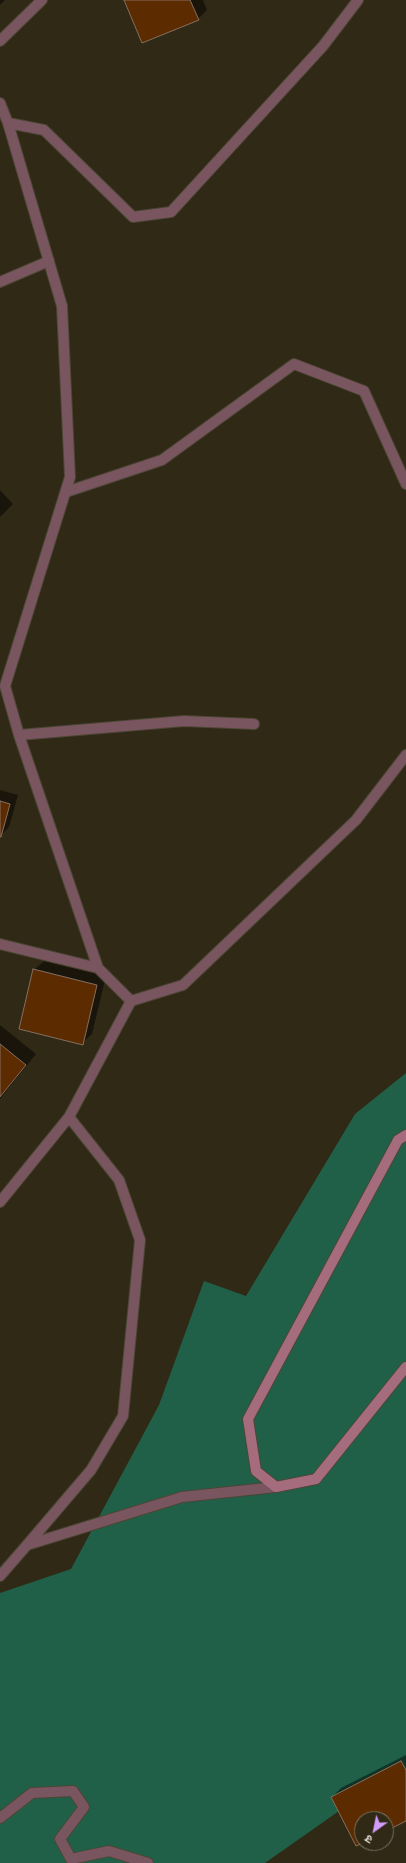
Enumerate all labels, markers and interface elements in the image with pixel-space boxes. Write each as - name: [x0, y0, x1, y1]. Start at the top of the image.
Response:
- north arrow: [354, 1811, 394, 1851]
- text: उ: [361, 1832, 375, 1849]

